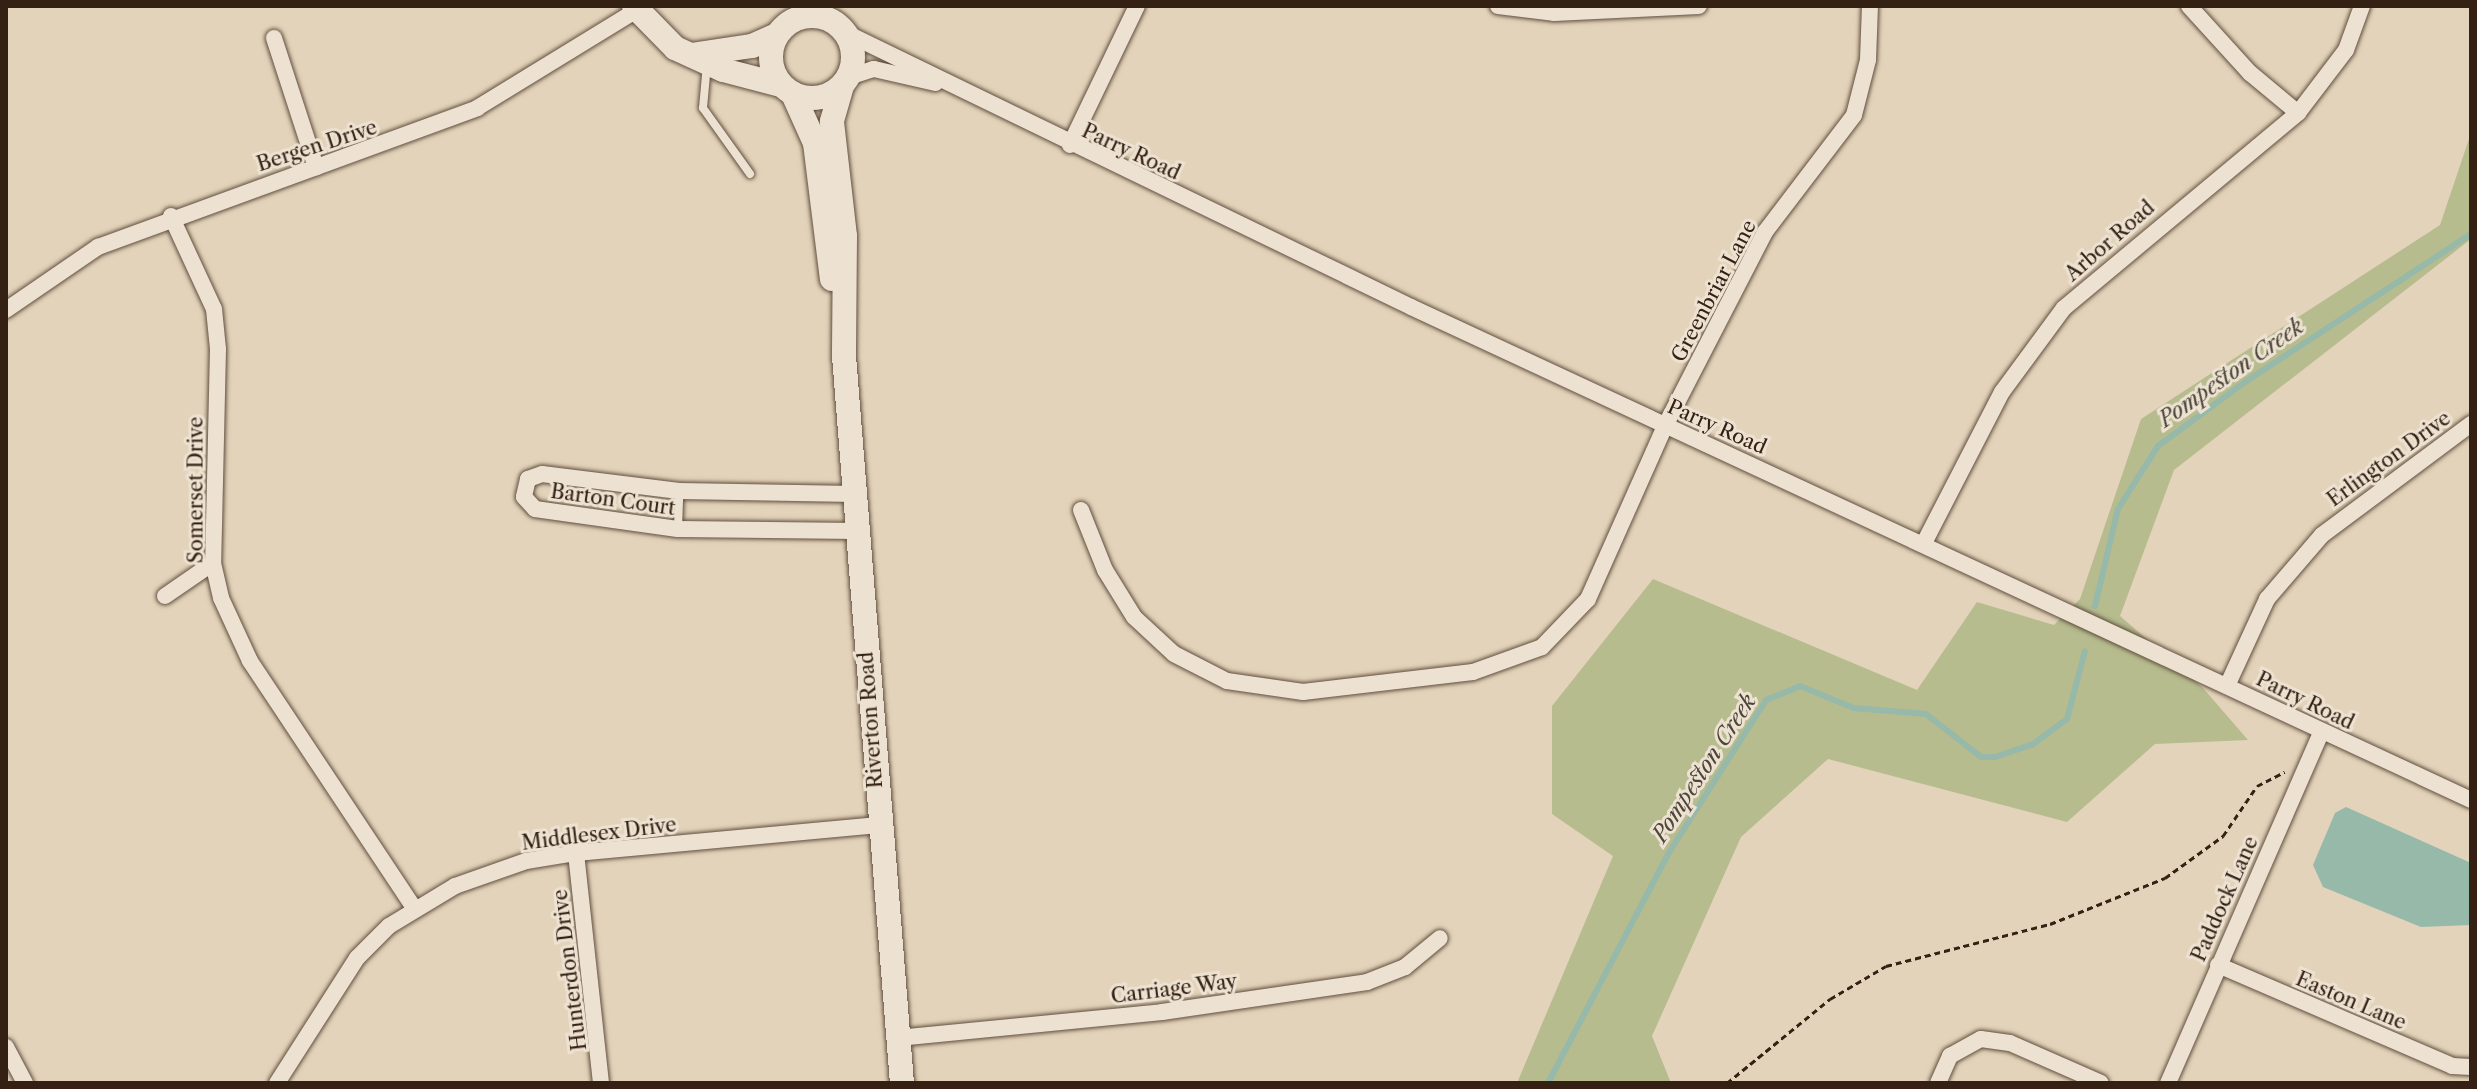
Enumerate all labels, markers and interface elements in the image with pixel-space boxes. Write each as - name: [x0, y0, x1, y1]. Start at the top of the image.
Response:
- street label: Bergen Drive: [254, 115, 380, 177]
- street label: Parry Road: [1078, 119, 1184, 185]
- street label: Arbor Road: [2060, 196, 2160, 286]
- street label: Greenbriar Lane: [1666, 216, 1762, 366]
- water label: Pompeston Creek: [2153, 313, 2309, 433]
- street label: Parry Road: [1664, 394, 1770, 460]
- street label: Erlington Drive: [2323, 406, 2455, 512]
- street label: Somerset Drive: [184, 417, 208, 563]
- street label: Barton Court: [549, 479, 677, 521]
- street label: Riverton Road: [854, 651, 888, 789]
- street label: Parry Road: [2252, 667, 2358, 735]
- water label: Pompeston Creek: [1646, 689, 1762, 847]
- street label: Middlesex Drive: [520, 813, 678, 855]
- street label: Paddock Lane: [2187, 833, 2263, 965]
- street label: Hunterdon Drive: [548, 888, 592, 1052]
- street label: Easton Lane: [2292, 967, 2410, 1035]
- street label: Carriage Way: [1109, 969, 1239, 1009]

